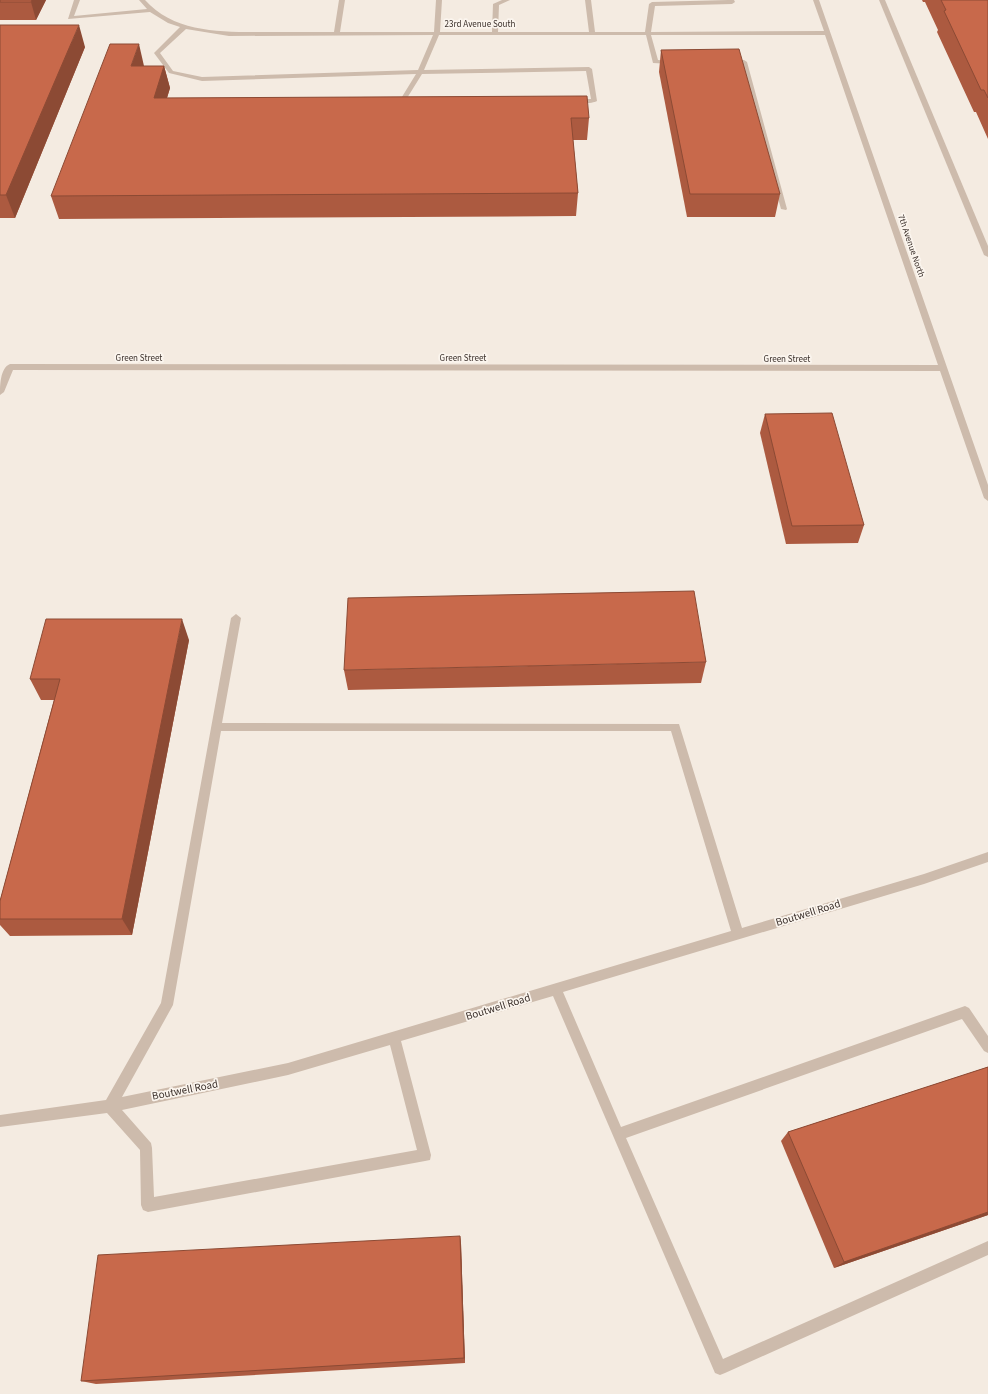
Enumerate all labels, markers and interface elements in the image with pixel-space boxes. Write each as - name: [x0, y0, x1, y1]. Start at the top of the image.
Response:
- street label: 23rd Avenue South: [445, 18, 516, 31]
- street label: 7th Avenue North: [894, 213, 928, 279]
- street label: Green Street: [116, 352, 162, 365]
- street label: Green Street: [440, 352, 486, 365]
- street label: Green Street: [764, 353, 810, 366]
- street label: Boutwell Road: [774, 896, 842, 930]
- street label: Boutwell Road: [464, 990, 532, 1024]
- street label: Boutwell Road: [151, 1076, 219, 1104]

